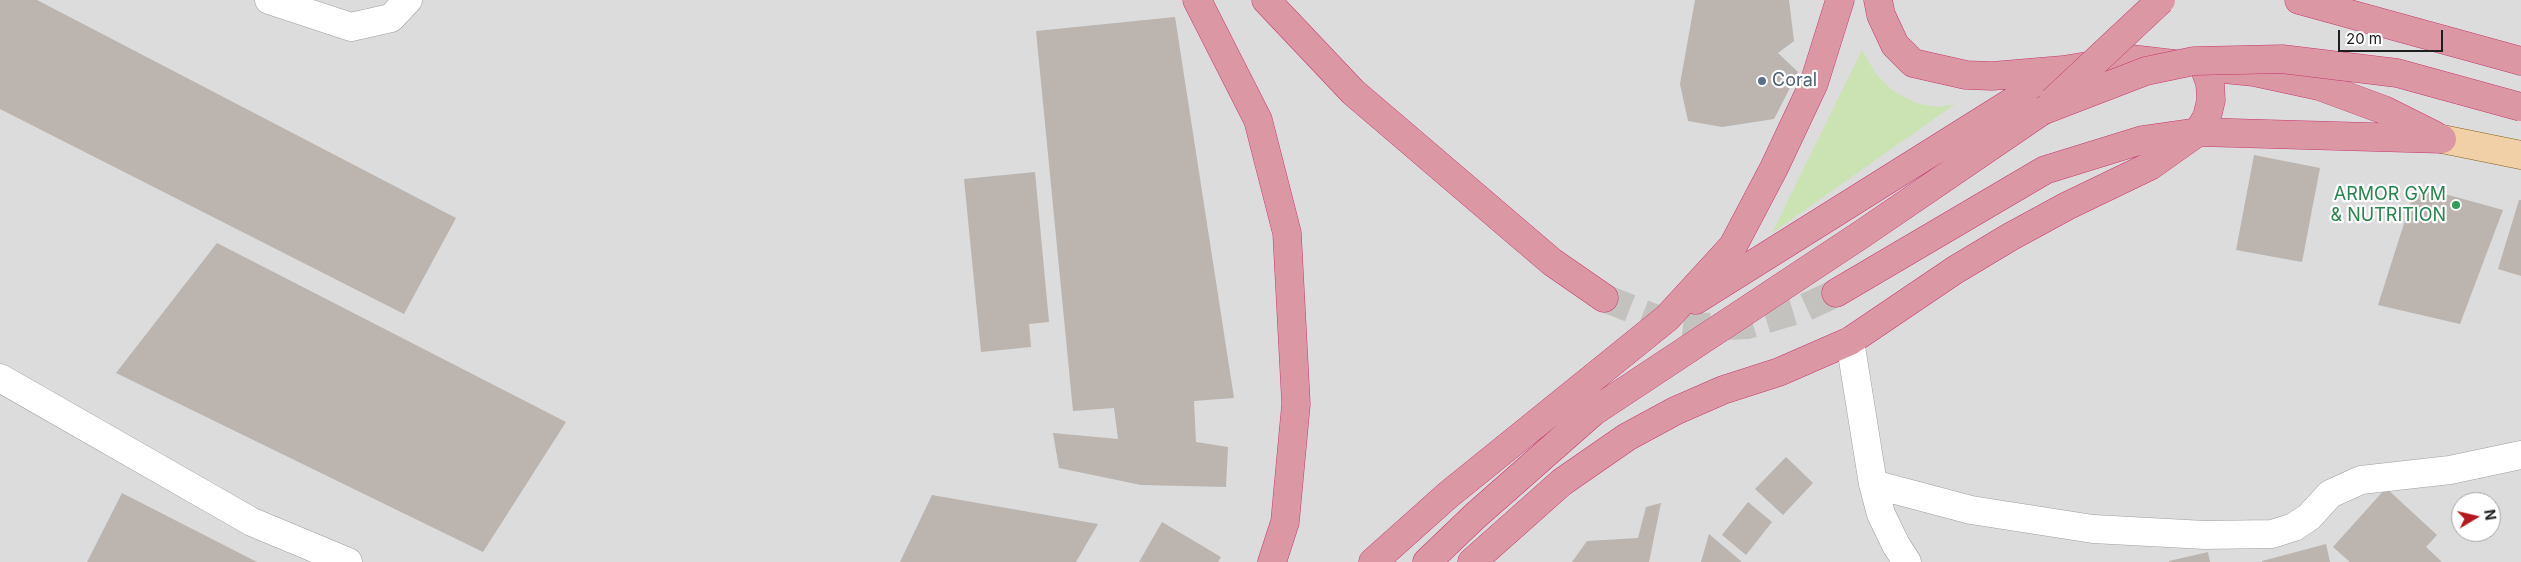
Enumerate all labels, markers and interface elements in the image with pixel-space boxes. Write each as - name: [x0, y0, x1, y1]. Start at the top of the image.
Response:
- scale bar: [2341, 20, 2446, 52]
- text: 20 m: [2346, 29, 2382, 48]
- place label: Coral: [1772, 70, 1817, 92]
- marker: Coral: [1756, 75, 1768, 87]
- place label: ARMOR GYM & NUTRITION: [2331, 184, 2446, 226]
- marker: ARMOR GYM & NUTRITION: [2450, 199, 2462, 211]
- north arrow: [2451, 492, 2501, 542]
- text: N: [2481, 508, 2500, 521]

